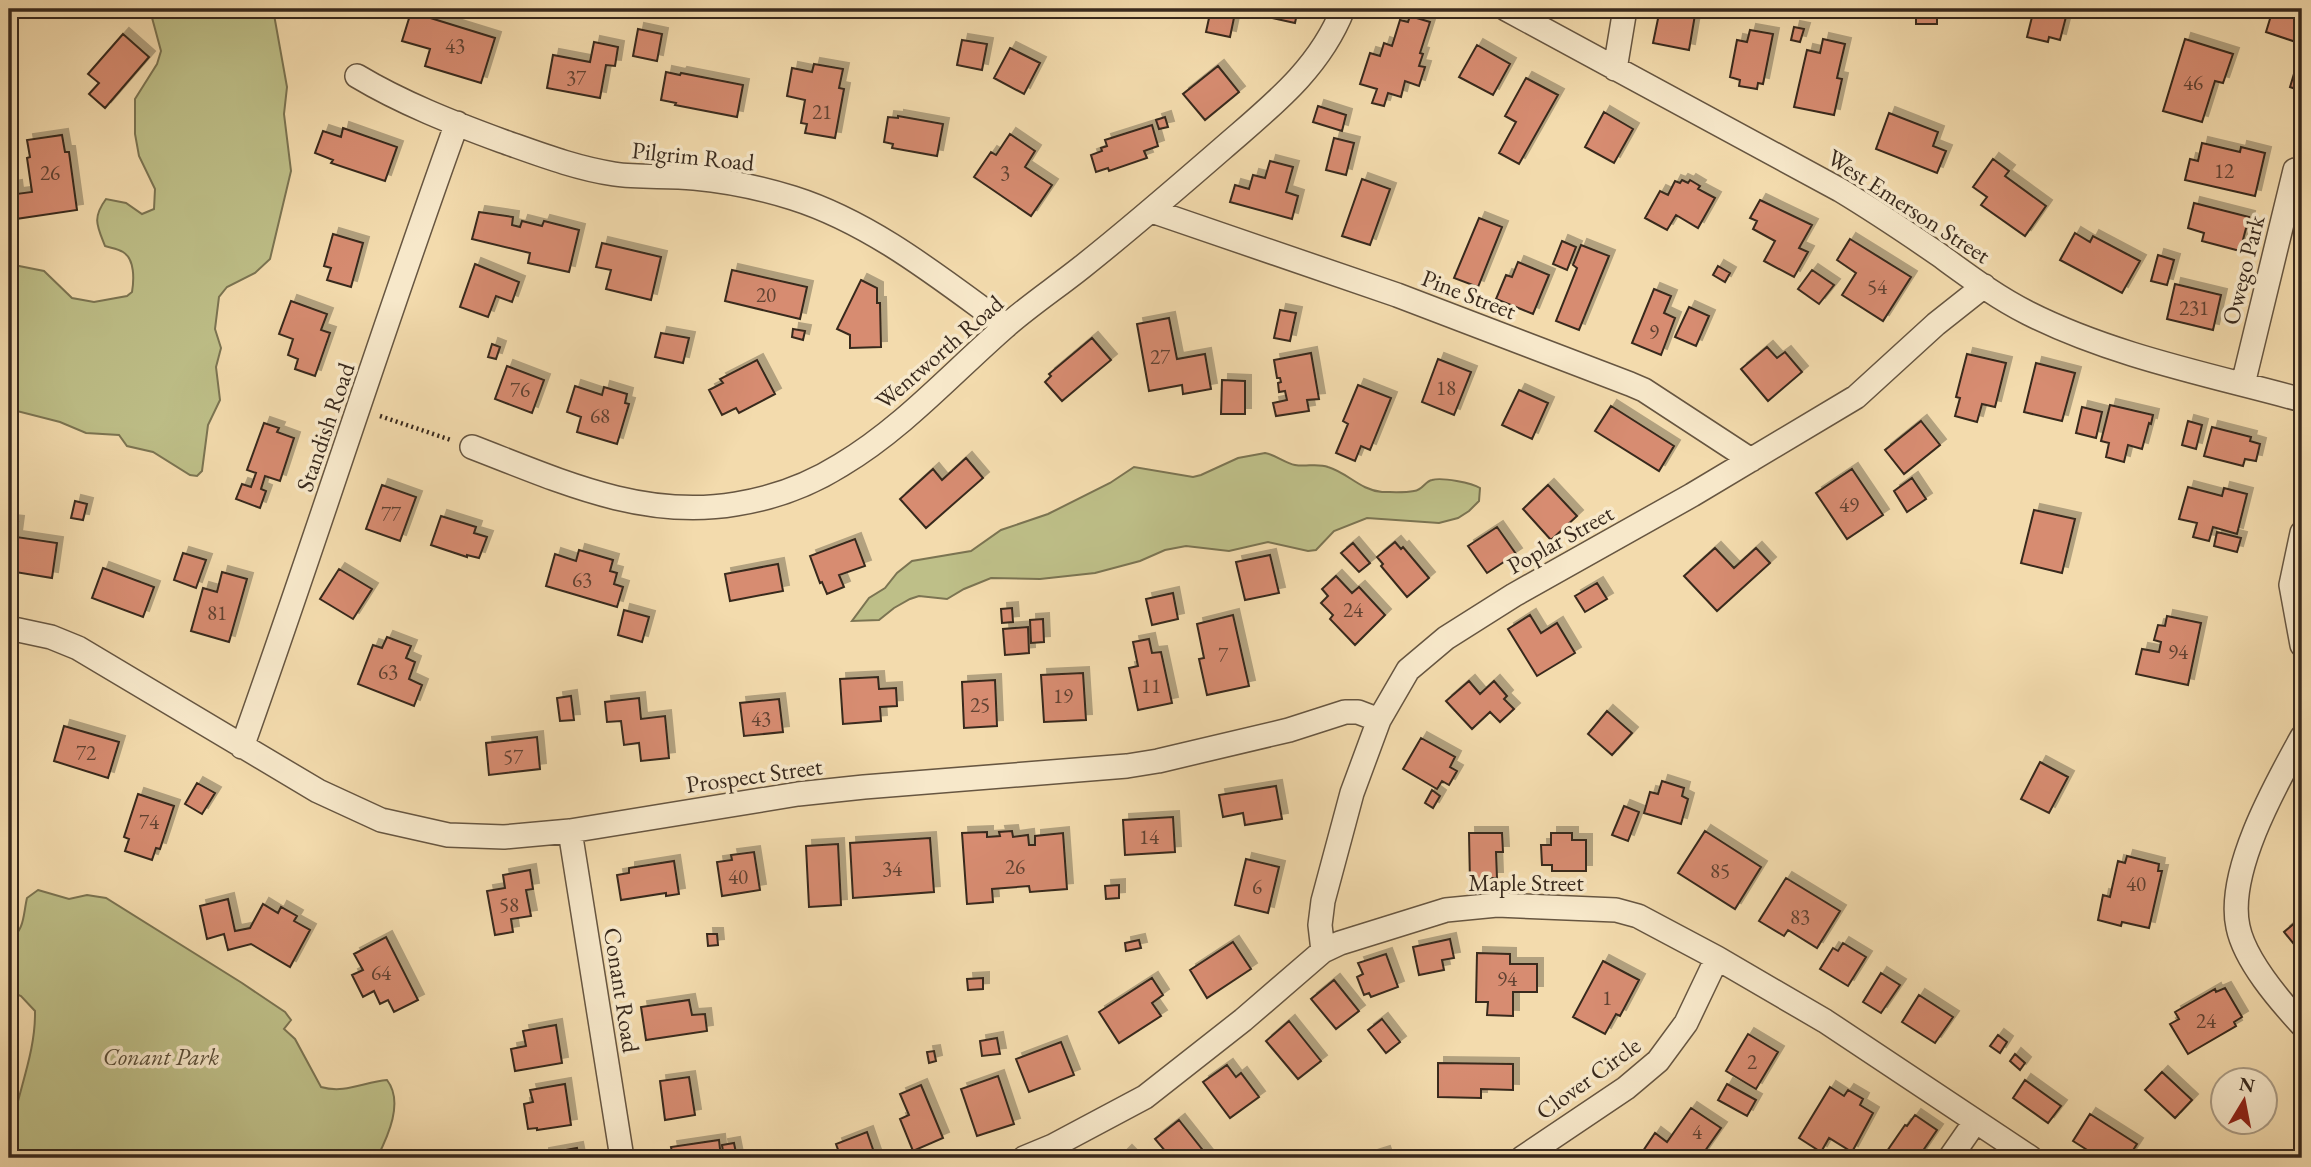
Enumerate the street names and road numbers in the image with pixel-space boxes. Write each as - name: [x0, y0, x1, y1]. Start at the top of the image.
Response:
- street label: Pilgrim Road: [630, 134, 757, 178]
- street label: West Emerson Street: [1822, 142, 1997, 271]
- street label: Owego Park: [2214, 211, 2272, 328]
- street label: Pine Street: [1417, 262, 1521, 326]
- street label: Wentworth Road: [869, 287, 1010, 416]
- street label: Standish Road: [289, 358, 362, 495]
- street label: Poplar Street: [1501, 497, 1619, 581]
- street label: Prospect Street: [684, 750, 825, 800]
- street label: Maple Street: [1468, 867, 1584, 898]
- street label: Conant Road: [597, 925, 647, 1056]
- street label: Clover Circle: [1529, 1030, 1647, 1126]

